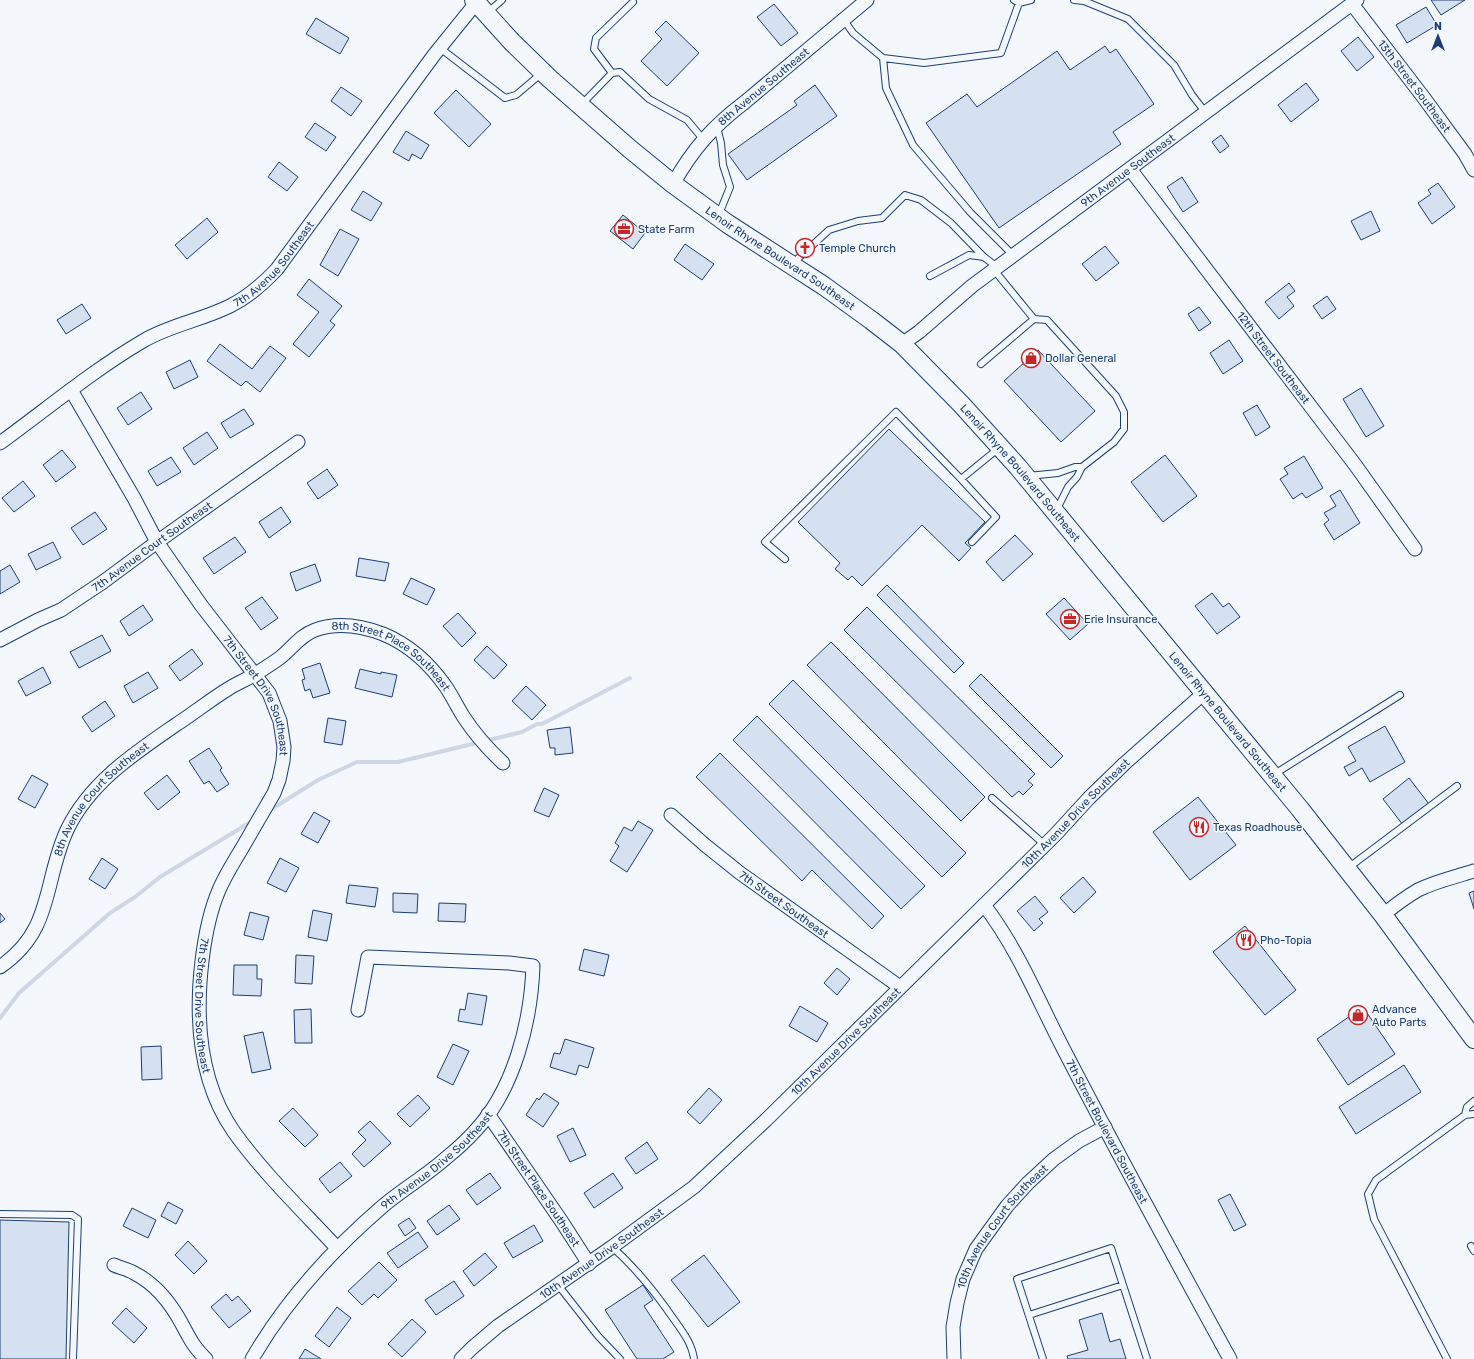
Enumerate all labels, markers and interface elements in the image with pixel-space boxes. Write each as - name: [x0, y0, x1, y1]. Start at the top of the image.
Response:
- north arrow: [1418, 16, 1458, 56]
- text: N: [1434, 20, 1442, 33]
- street label: 13th Street Southeast: [1375, 37, 1453, 136]
- street label: 8th Avenue Southeast: [715, 45, 812, 129]
- street label: 9th Avenue Southeast: [1078, 131, 1178, 210]
- street label: Lenoir Rhyne Boulevard Southeast: [703, 204, 858, 314]
- street label: 7th Avenue Southeast: [231, 218, 317, 310]
- office icon: State Farm: [613, 218, 635, 240]
- place label: State Farm: [638, 223, 695, 236]
- church icon: Temple Church: [794, 237, 816, 259]
- place label: Temple Church: [819, 242, 896, 255]
- street label: 12th Street Southeast: [1234, 309, 1313, 407]
- shop icon: Dollar General: [1020, 347, 1042, 369]
- place label: Dollar General: [1045, 352, 1116, 365]
- street label: Lenoir Rhyne Boulevard Southeast: [957, 402, 1083, 545]
- street label: 7th Avenue Court Southeast: [90, 499, 215, 594]
- office icon: Erie Insurance: [1059, 608, 1081, 630]
- place label: Erie Insurance: [1084, 613, 1157, 626]
- street label: 8th Street Place Southeast: [331, 620, 453, 694]
- street label: 7th Street Drive Southeast: [220, 633, 290, 757]
- street label: Lenoir Rhyne Boulevard Southeast: [1166, 649, 1289, 795]
- street label: 8th Avenue Court Southeast: [52, 739, 152, 858]
- street label: 10th Avenue Drive Southeast: [1019, 756, 1133, 871]
- restaurant icon: Texas Roadhouse: [1188, 816, 1210, 838]
- place label: Texas Roadhouse: [1213, 821, 1302, 834]
- street label: 7th Street Southeast: [736, 868, 831, 941]
- restaurant icon: Pho-Topia: [1235, 929, 1257, 951]
- place label: Pho-Topia: [1260, 934, 1312, 947]
- street label: 7th Street Drive Southeast: [192, 937, 213, 1075]
- street label: 10th Avenue Drive Southeast: [788, 985, 904, 1099]
- place label: Advance Auto Parts: [1372, 1003, 1427, 1029]
- shop icon: Advance Auto Parts: [1347, 1004, 1369, 1026]
- street label: 7th Street Boulevard Southeast: [1063, 1057, 1150, 1207]
- street label: 9th Avenue Drive Southeast: [378, 1109, 496, 1212]
- street label: 7th Street Place Southeast: [494, 1128, 583, 1250]
- street label: 10th Avenue Court Southeast: [955, 1162, 1051, 1290]
- street label: 10th Avenue Drive Southeast: [537, 1205, 667, 1302]

